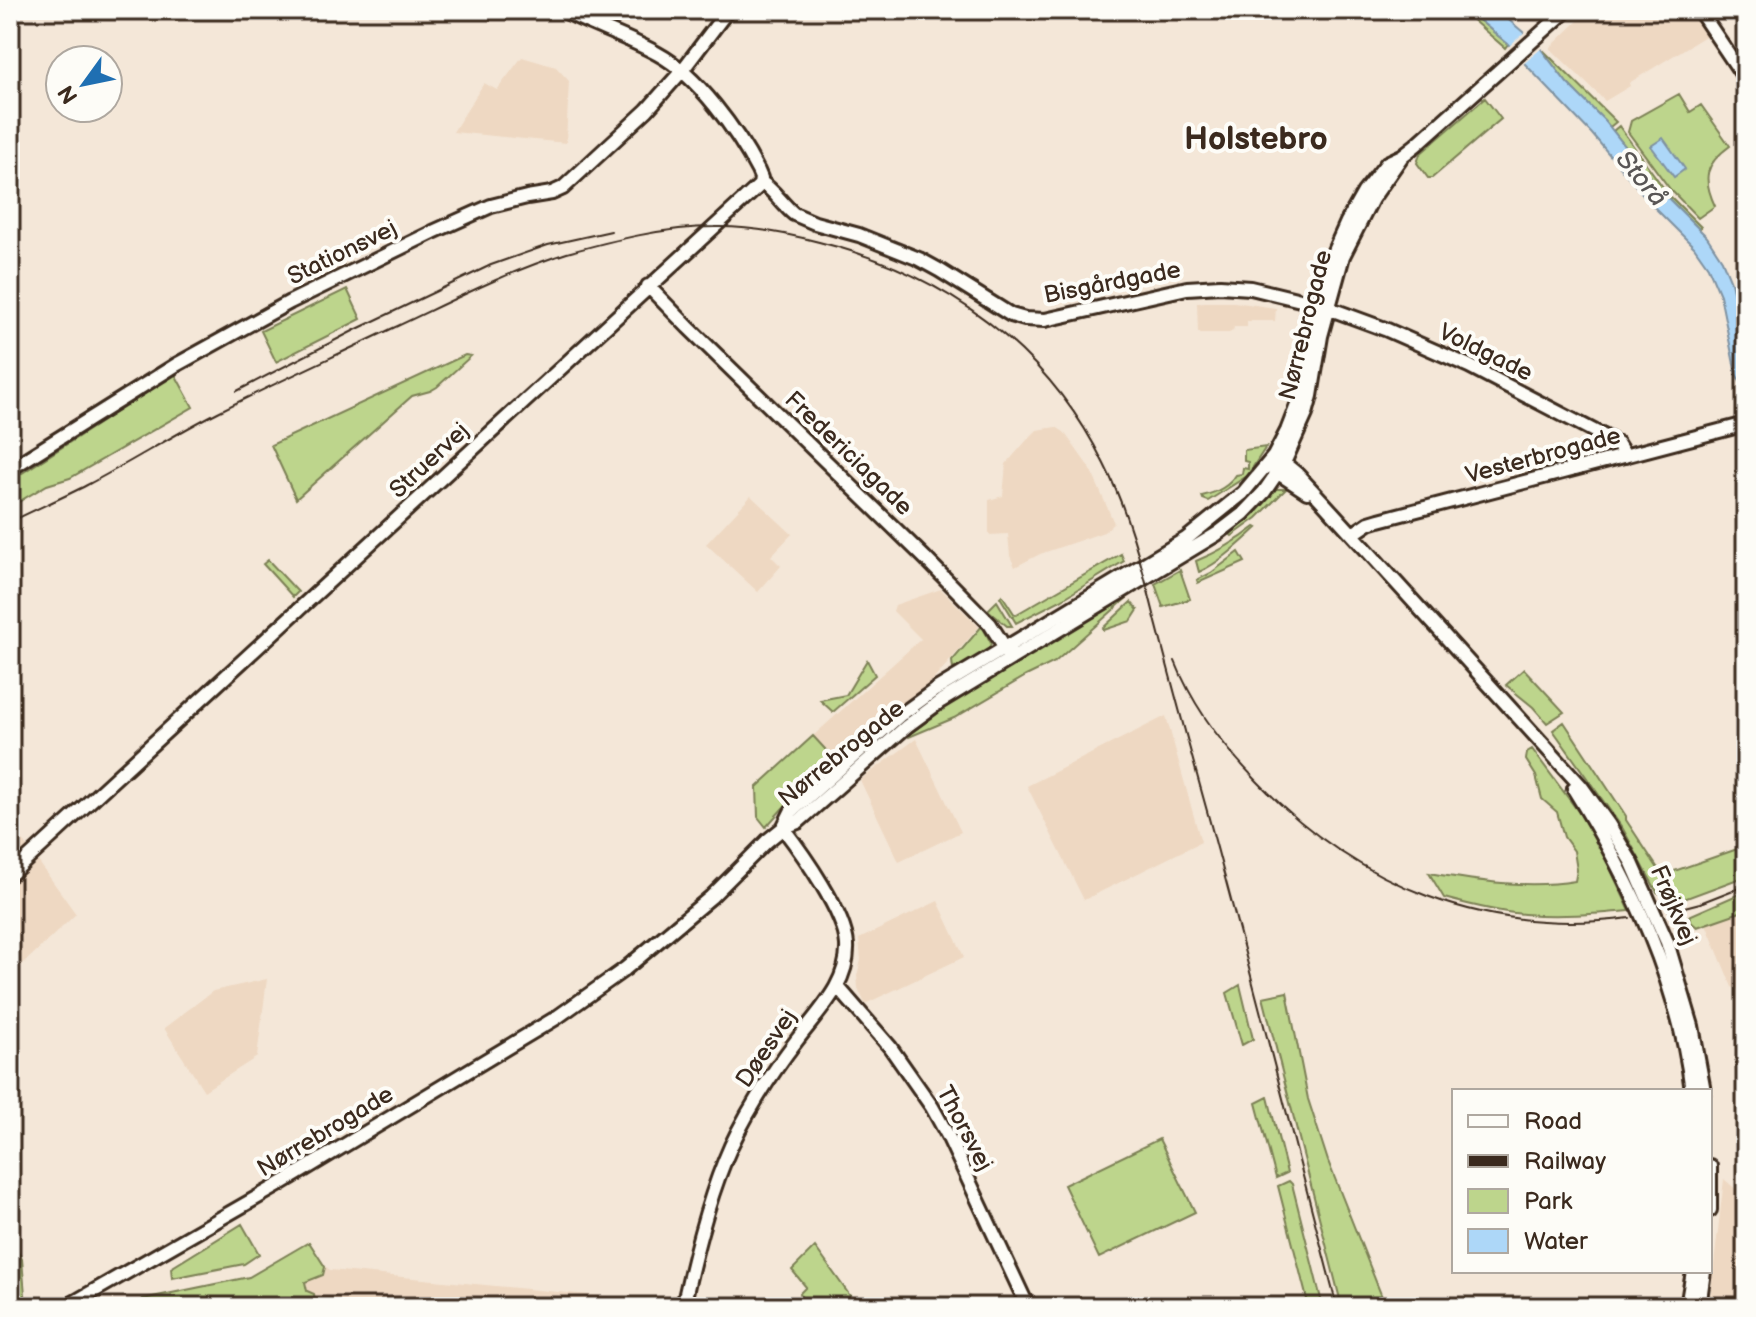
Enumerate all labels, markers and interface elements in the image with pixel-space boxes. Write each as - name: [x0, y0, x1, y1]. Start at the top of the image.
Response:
- north arrow: [44, 44, 124, 124]
- text: N: [53, 80, 84, 108]
- district label: Holstebro: [1184, 120, 1328, 159]
- water label: Storå: [1609, 145, 1673, 213]
- street label: Stationsvej: [283, 214, 402, 291]
- street label: Nørrebrogade: [1273, 247, 1338, 403]
- street label: Bisgårdgade: [1041, 255, 1183, 310]
- street label: Voldgade: [1434, 317, 1538, 388]
- street label: Fredericiagade: [779, 385, 919, 522]
- street label: Struervej: [384, 416, 475, 504]
- street label: Vesterbrogade: [1462, 421, 1624, 490]
- street label: Nørrebrogade: [773, 694, 910, 813]
- street label: Frøjkvej: [1644, 861, 1703, 950]
- street label: Døesvej: [730, 1004, 803, 1093]
- street label: Nørrebrogade: [252, 1079, 398, 1183]
- street label: Thorsvej: [930, 1081, 999, 1176]
- legend: [1452, 1089, 1712, 1273]
- text: Road: [1524, 1107, 1582, 1136]
- text: Railway: [1524, 1147, 1606, 1176]
- text: Park: [1524, 1187, 1572, 1216]
- text: Water: [1524, 1227, 1588, 1256]

